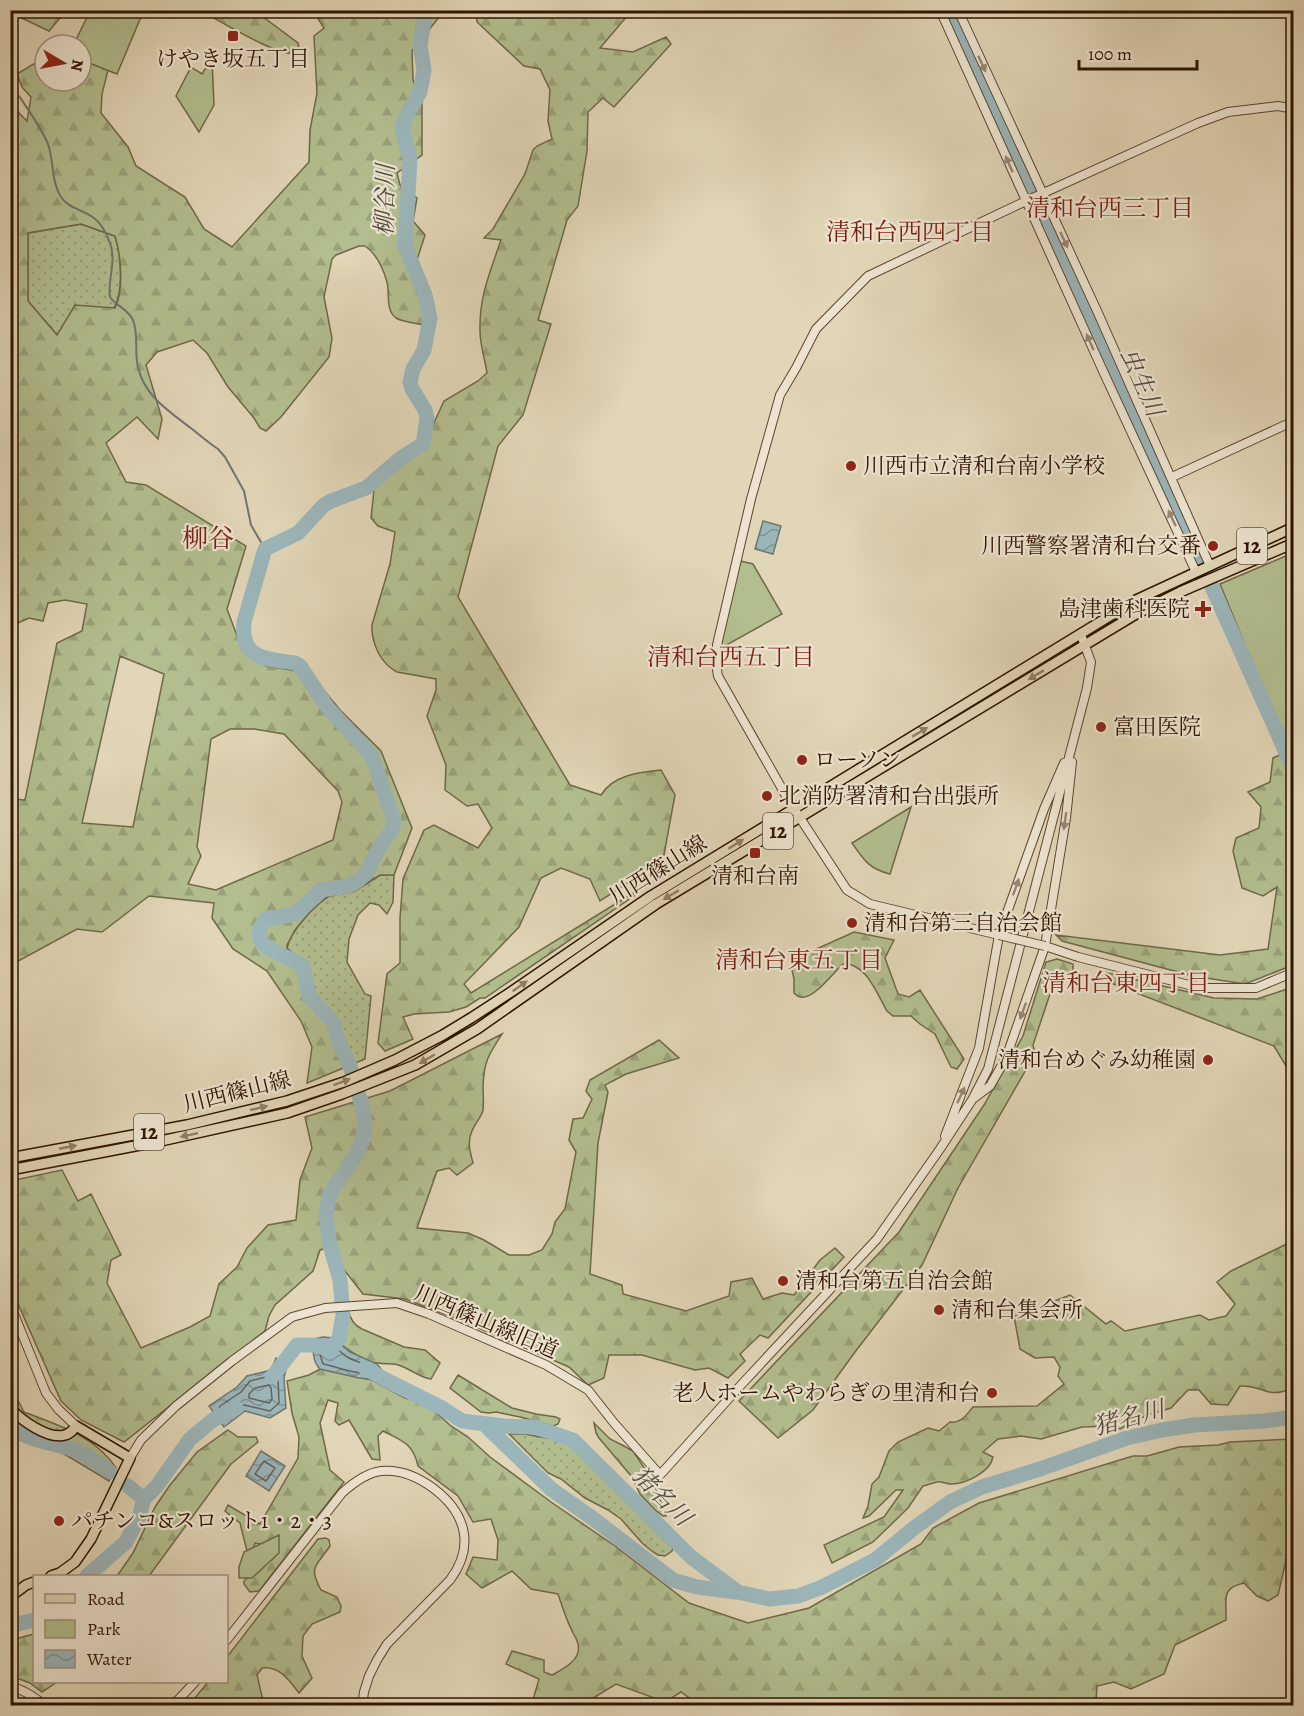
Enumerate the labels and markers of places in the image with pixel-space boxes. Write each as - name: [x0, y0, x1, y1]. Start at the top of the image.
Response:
- marker: けやき坂五丁目: [226, 29, 240, 43]
- place label: けやき坂五丁目: [156, 44, 310, 74]
- place label: 川西市立清和台南小学校: [863, 451, 1105, 481]
- marker: 川西市立清和台南小学校: [844, 459, 858, 473]
- place label: 川西警察署清和台交番: [981, 531, 1201, 561]
- marker: 川西警察署清和台交番: [1206, 539, 1220, 553]
- place label: 島津歯科医院: [1058, 594, 1190, 624]
- marker: 島津歯科医院: [1194, 600, 1212, 618]
- place label: 富田医院: [1113, 712, 1201, 742]
- marker: 富田医院: [1094, 720, 1108, 734]
- place label: ローソン: [814, 745, 901, 775]
- marker: ローソン: [795, 753, 809, 767]
- place label: 北消防署清和台出張所: [779, 781, 999, 811]
- marker: 北消防署清和台出張所: [760, 789, 774, 803]
- marker: 清和台南: [748, 846, 762, 860]
- place label: 清和台南: [711, 861, 799, 891]
- place label: 清和台第三自治会館: [864, 908, 1062, 938]
- marker: 清和台第三自治会館: [845, 916, 859, 930]
- place label: 清和台めぐみ幼稚園: [998, 1045, 1196, 1075]
- marker: 清和台めぐみ幼稚園: [1201, 1053, 1215, 1067]
- place label: 清和台第五自治会館: [795, 1266, 993, 1296]
- marker: 清和台第五自治会館: [776, 1274, 790, 1288]
- place label: 清和台集会所: [951, 1295, 1083, 1325]
- marker: 清和台集会所: [932, 1303, 946, 1317]
- place label: 老人ホームやわらぎの里清和台: [672, 1378, 980, 1408]
- marker: 老人ホームやわらぎの里清和台: [985, 1386, 999, 1400]
- place label: パチンコ&スロット1・2・3: [71, 1506, 332, 1536]
- marker: パチンコ&スロット1・2・3: [52, 1514, 66, 1528]

